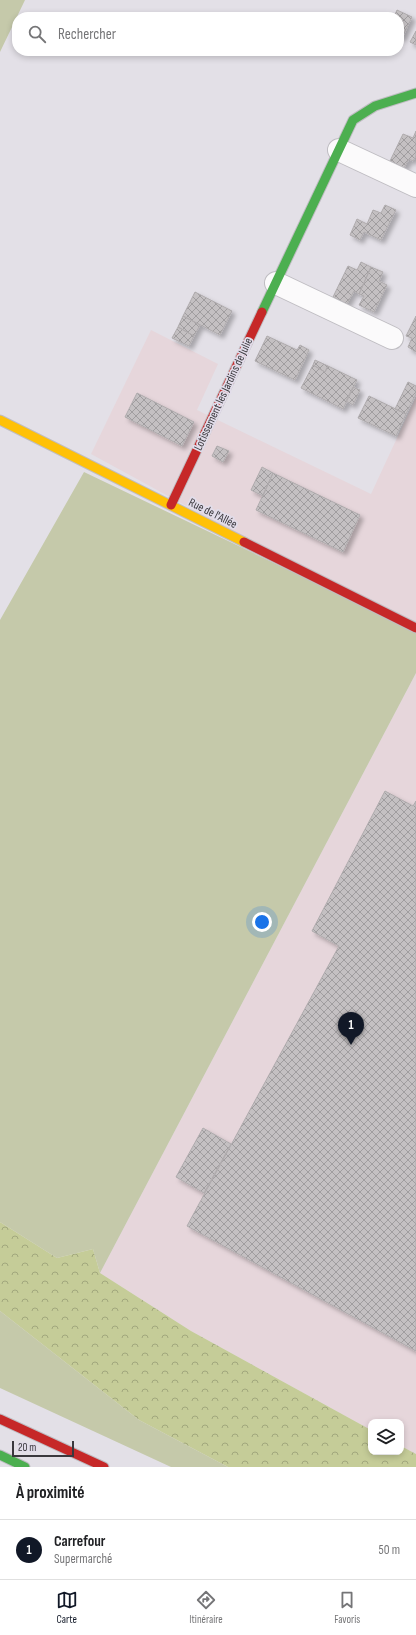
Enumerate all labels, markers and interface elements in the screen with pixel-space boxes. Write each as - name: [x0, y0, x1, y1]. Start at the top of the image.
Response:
- search box: [12, 12, 404, 56]
- icon: search: [26, 23, 48, 45]
- text: Rechercher: [58, 25, 116, 44]
- street label: Lotissement les Jardins de Julie: [191, 335, 256, 453]
- street label: Rue de l'Allée: [186, 495, 240, 532]
- your location: [252, 912, 272, 932]
- pin: 1: [338, 1012, 364, 1045]
- map controls: [368, 1419, 404, 1455]
- button: layers: [368, 1419, 404, 1455]
- scale bar: [12, 1439, 74, 1458]
- text: 20 m: [18, 1441, 36, 1454]
- text: À proximité: [16, 1483, 84, 1503]
- text: Carrefour: [54, 1532, 105, 1551]
- text: 1: [26, 1542, 32, 1558]
- text: 50 m: [379, 1542, 400, 1558]
- text: Supermarché: [54, 1551, 112, 1567]
- tab: Carte: [56, 1589, 78, 1626]
- tab: Itinéraire: [189, 1589, 223, 1626]
- tab: Favoris: [334, 1589, 360, 1626]

